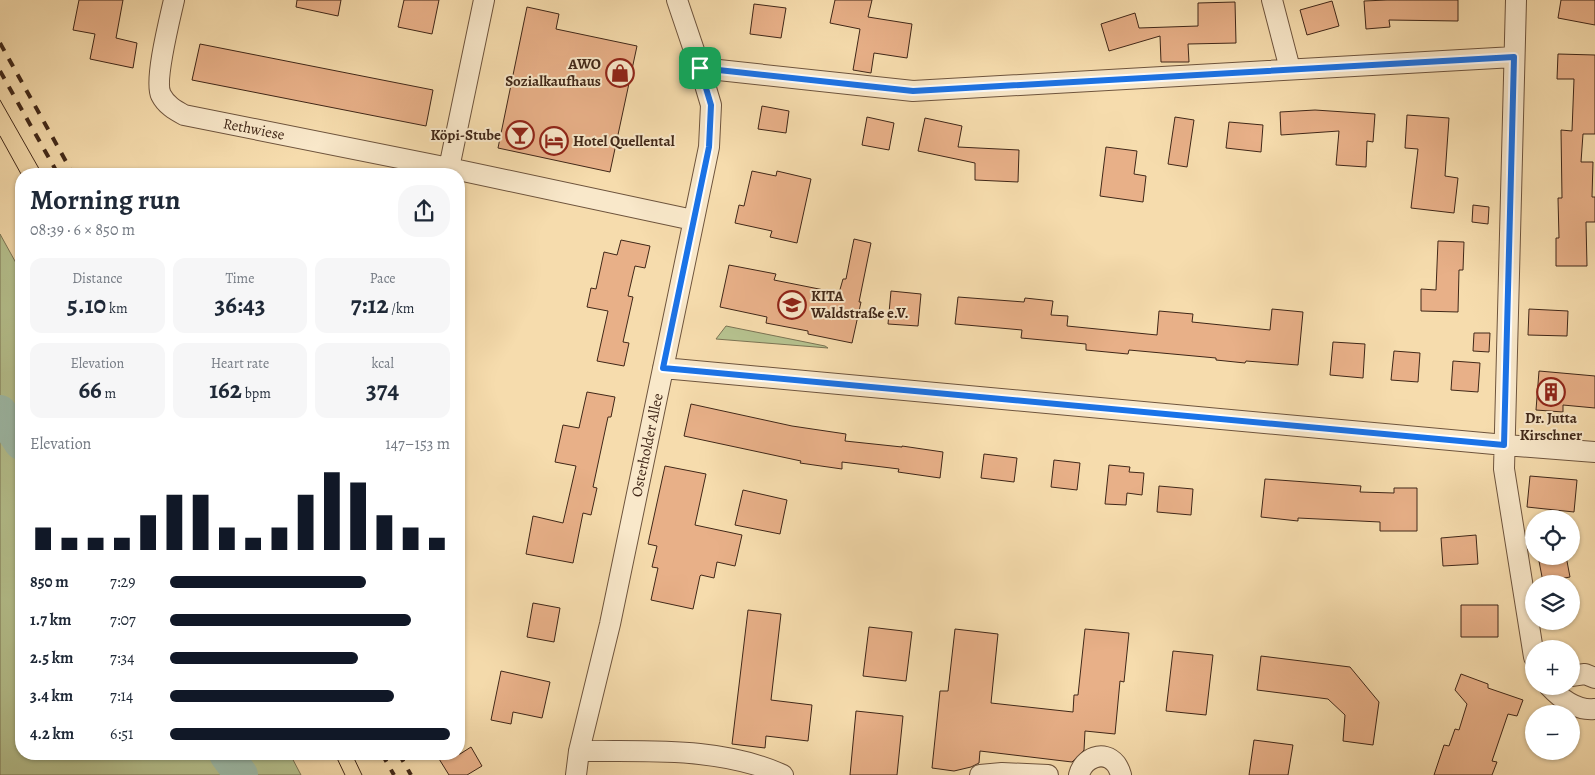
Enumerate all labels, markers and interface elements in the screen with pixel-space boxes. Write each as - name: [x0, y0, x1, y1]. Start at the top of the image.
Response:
- pin: [679, 47, 721, 89]
- place label: AWO Sozialkaufhaus: [505, 54, 601, 91]
- icon: arrive: [686, 54, 714, 82]
- shop icon: AWO Sozialkaufhaus: [605, 58, 635, 88]
- street label: Rethwiese: [221, 113, 287, 145]
- bar icon: Köpi-Stube: [505, 120, 535, 150]
- place label: Köpi-Stube: [430, 125, 501, 145]
- hotel icon: Hotel Quellental: [539, 126, 569, 156]
- place label: Hotel Quellental: [573, 131, 675, 151]
- text: Morning run: [30, 181, 180, 219]
- button: share: [398, 185, 450, 237]
- text: 08:39 · 6 × 850 m: [30, 219, 135, 241]
- text: Distance: [72, 269, 122, 288]
- text: Time: [225, 269, 255, 288]
- text: Pace: [370, 269, 396, 288]
- place label: KITA Waldstraße e.V.: [810, 286, 909, 323]
- text: 5.10: [67, 288, 106, 322]
- text: 36:43: [215, 288, 265, 322]
- text: 7:12: [351, 288, 389, 322]
- school or university icon: KITA Waldstraße e.V.: [777, 290, 807, 320]
- text: km: [106, 299, 128, 318]
- text: /km: [389, 299, 414, 318]
- text: Elevation: [70, 354, 124, 373]
- text: Heart rate: [211, 354, 269, 373]
- text: kcal: [371, 354, 394, 373]
- text: 66: [78, 373, 102, 407]
- text: 162: [209, 373, 242, 407]
- text: 374: [366, 373, 399, 407]
- building icon: Dr. Jutta Kirschner: [1536, 377, 1566, 407]
- text: m: [102, 384, 116, 403]
- text: bpm: [242, 384, 271, 403]
- street label: Osterholder Allee: [626, 391, 668, 499]
- place label: Dr. Jutta Kirschner: [1520, 408, 1582, 445]
- text: Elevation: [30, 433, 91, 455]
- text: 147–153 m: [385, 433, 450, 455]
- map controls: [1525, 510, 1580, 760]
- button: locate: [1525, 510, 1580, 565]
- text: 850 m: [30, 571, 69, 593]
- text: 7:29: [110, 571, 135, 593]
- button: layers: [1525, 575, 1580, 630]
- text: 1.7 km: [30, 609, 71, 631]
- text: 7:07: [110, 609, 136, 631]
- button: +: [1525, 640, 1580, 695]
- text: 2.5 km: [30, 647, 73, 669]
- text: 7:34: [110, 647, 134, 669]
- text: 3.4 km: [30, 685, 73, 707]
- text: 7:14: [110, 685, 133, 707]
- button: −: [1525, 705, 1580, 760]
- text: 4.2 km: [30, 723, 74, 745]
- text: 6:51: [110, 723, 134, 745]

